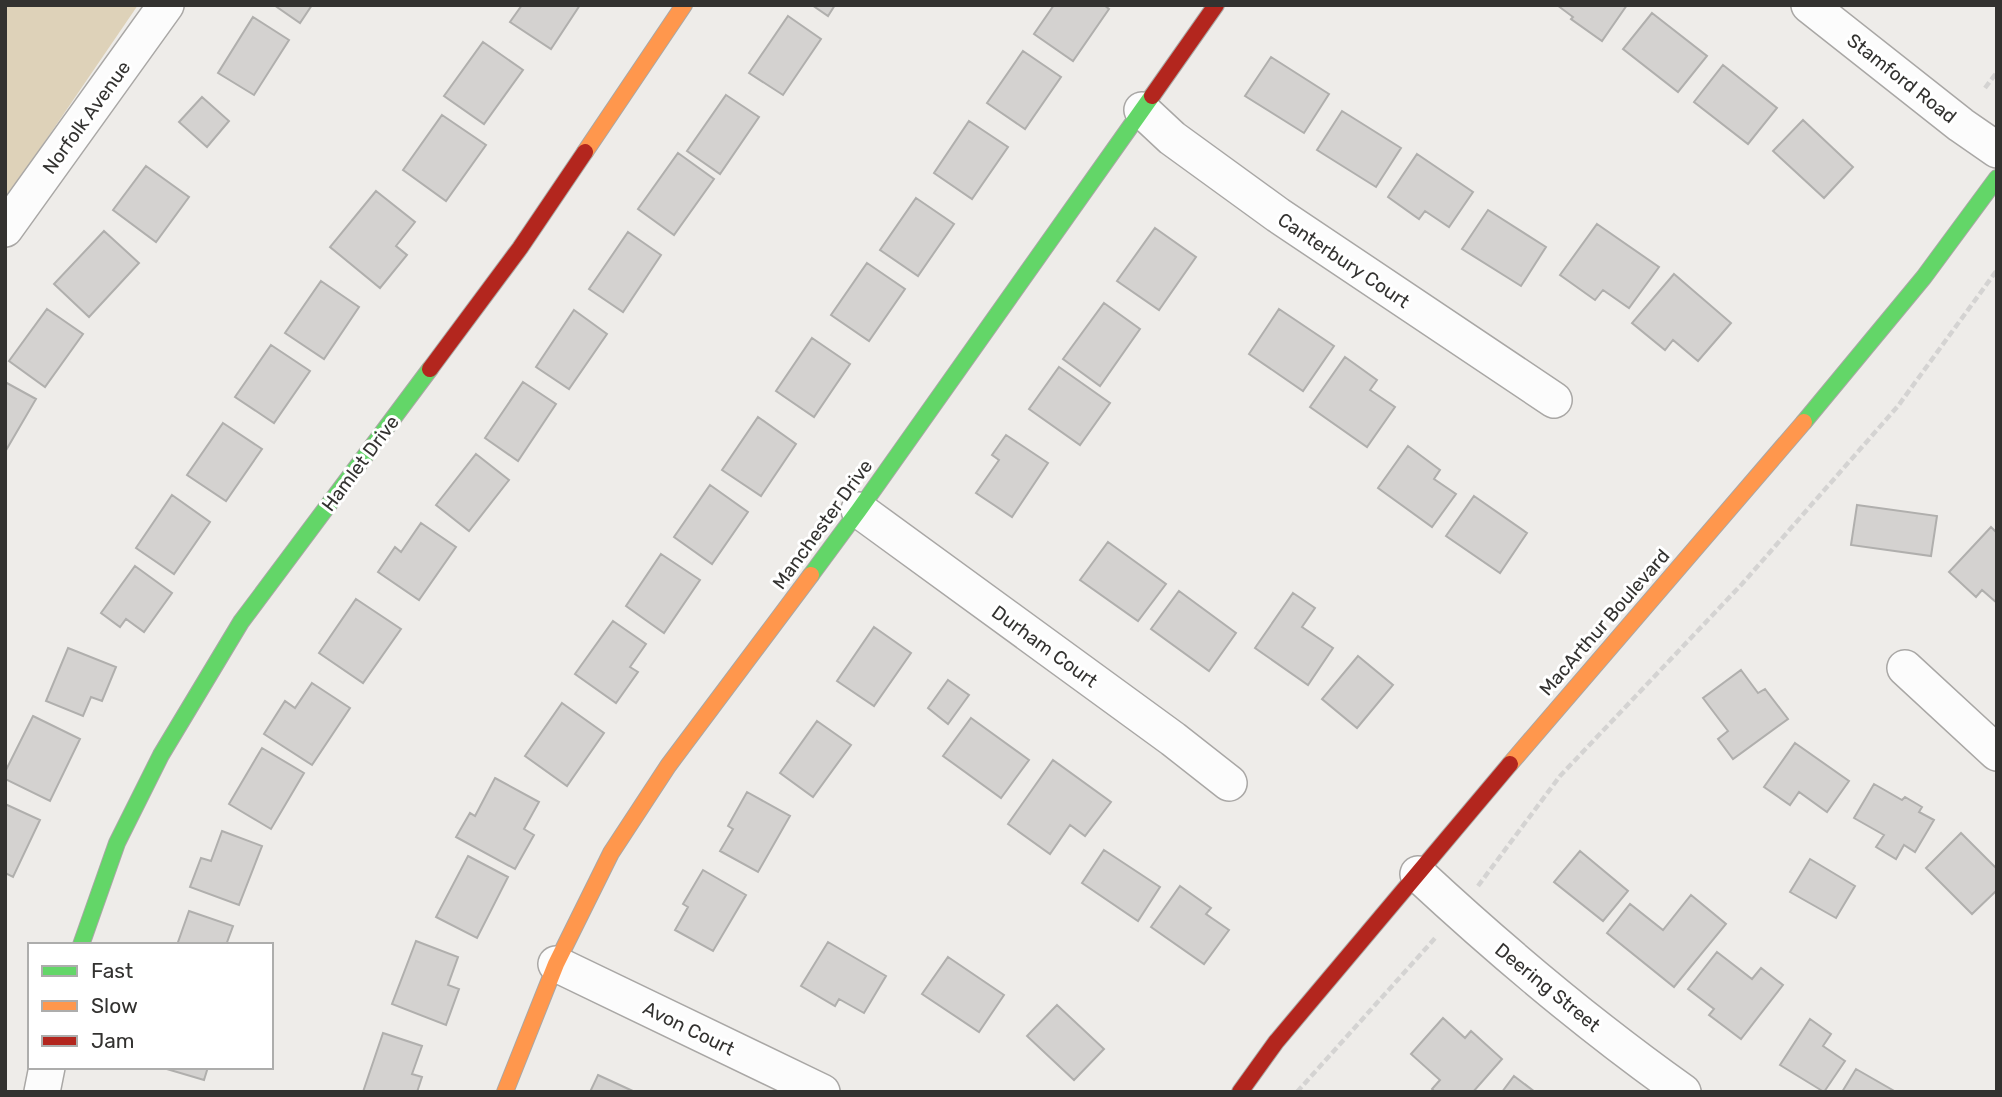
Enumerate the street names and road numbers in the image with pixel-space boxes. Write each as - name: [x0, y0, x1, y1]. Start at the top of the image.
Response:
- street label: Stamford Road: [1842, 29, 1961, 128]
- street label: Norfolk Avenue: [38, 56, 135, 178]
- street label: Canterbury Court: [1273, 208, 1414, 313]
- street label: Hamlet Drive: [317, 411, 404, 516]
- street label: Manchester Drive: [768, 455, 877, 594]
- street label: MacArthur Boulevard: [1534, 544, 1674, 700]
- street label: Durham Court: [987, 600, 1102, 693]
- street label: Deering Street: [1490, 938, 1605, 1037]
- street label: Avon Court: [639, 996, 739, 1061]

